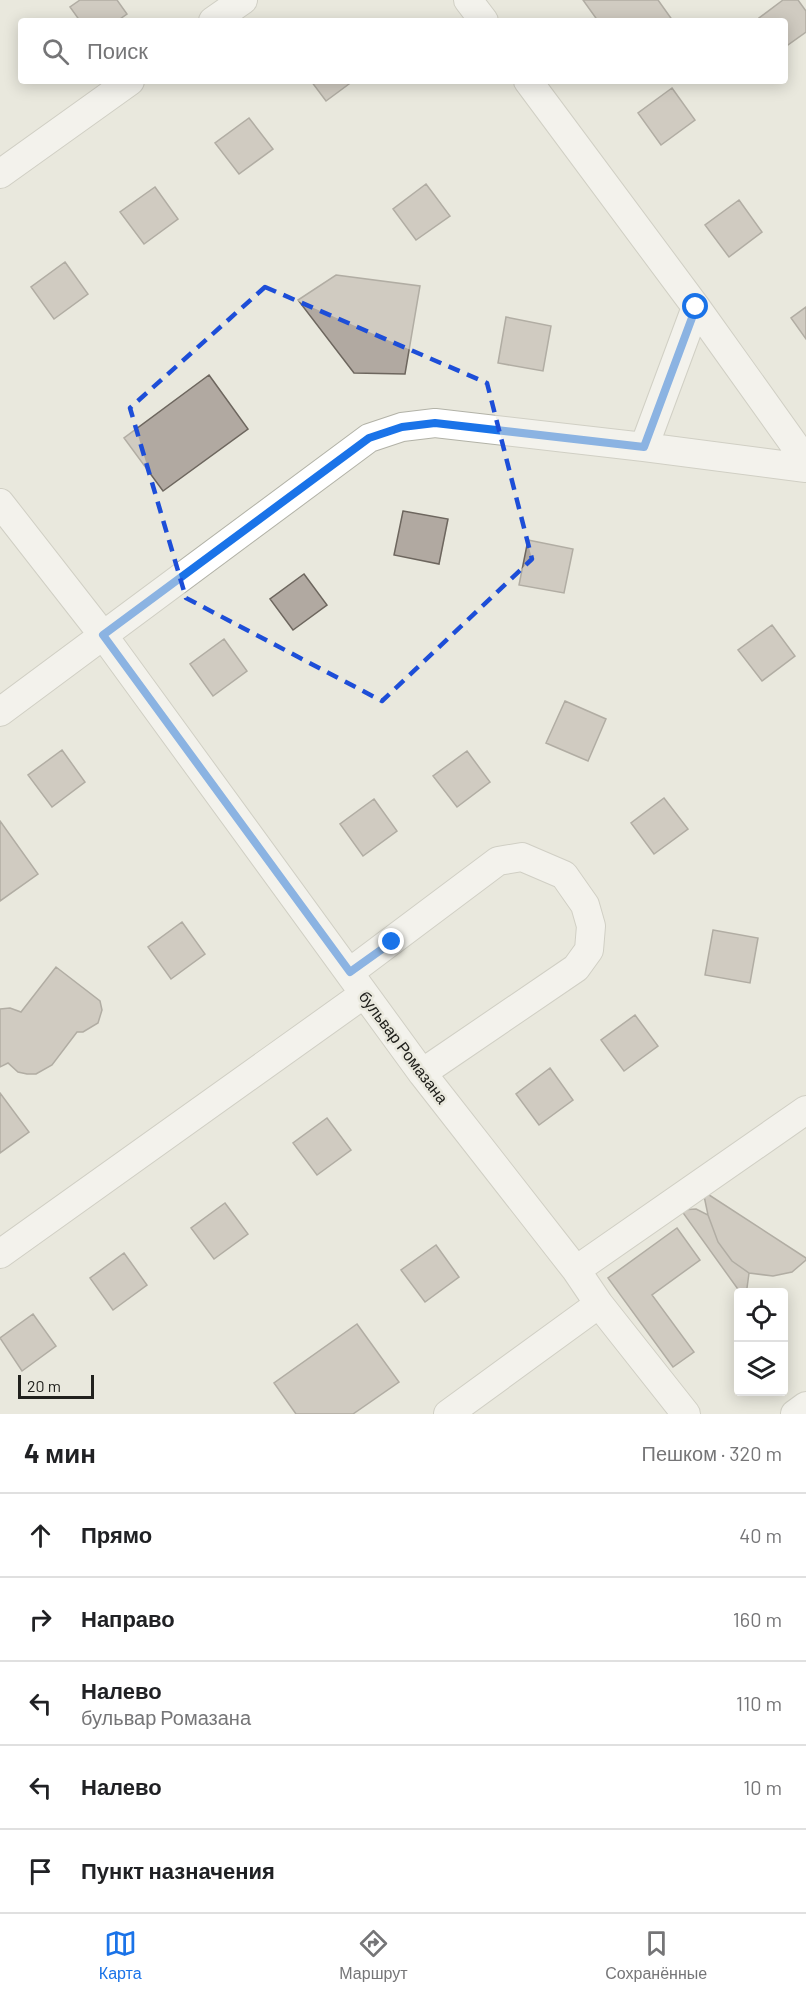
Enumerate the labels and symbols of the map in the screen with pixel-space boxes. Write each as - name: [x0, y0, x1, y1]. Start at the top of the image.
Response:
- route start: [682, 293, 708, 319]
- route end: [378, 928, 404, 954]
- street label: бульвар Ромазана: [355, 987, 453, 1107]
- scale bar: [18, 1372, 94, 1400]

